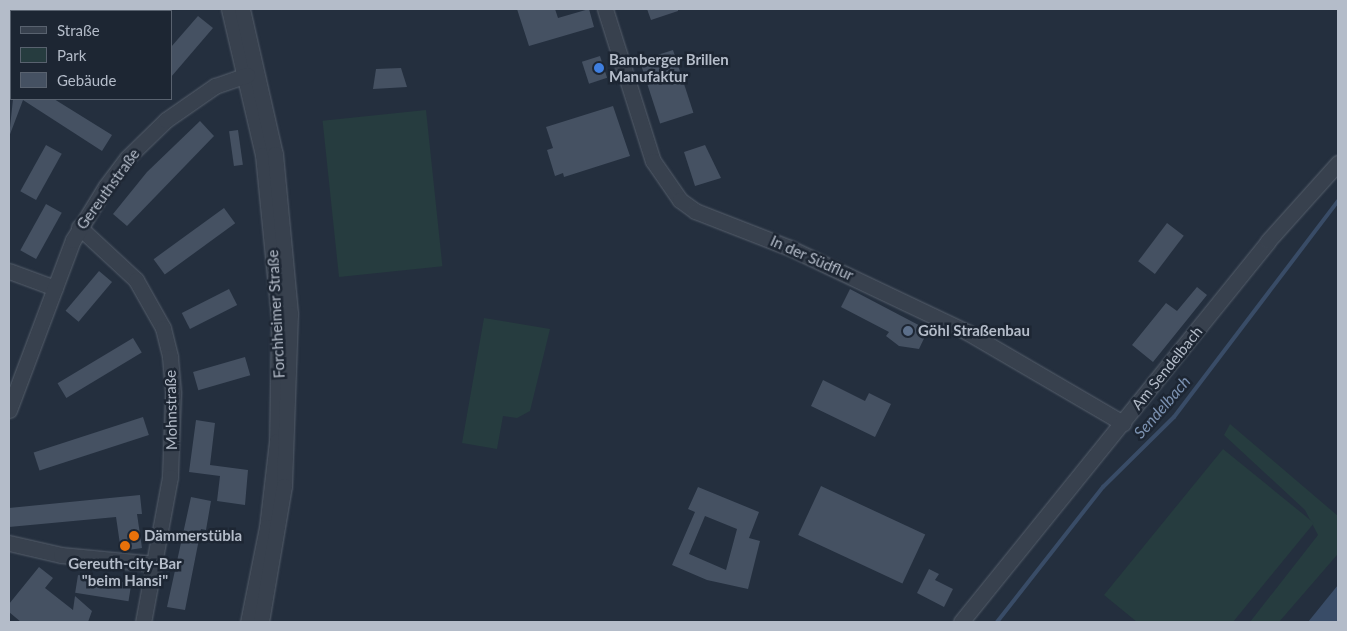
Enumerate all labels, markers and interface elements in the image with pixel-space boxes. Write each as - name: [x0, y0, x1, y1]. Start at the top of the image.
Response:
- legend: [10, 10, 172, 100]
- text: Straße: [57, 21, 100, 39]
- text: Park: [57, 46, 86, 64]
- place label: Bamberger Brillen Manufaktur: [609, 50, 729, 85]
- marker: Bamberger Brillen Manufaktur: [593, 62, 605, 74]
- text: Gebäude: [57, 71, 116, 89]
- street label: Gereuthstraße: [73, 145, 143, 233]
- street label: In der Südflur: [768, 232, 856, 284]
- street label: Forchheimer Straße: [264, 249, 288, 379]
- place label: Göhl Straßenbau: [918, 322, 1030, 340]
- street label: Am Sendelbach: [1128, 323, 1206, 413]
- marker: Göhl Straßenbau: [902, 325, 914, 337]
- street label: Mohnstraße: [161, 370, 181, 450]
- water label: Sendelbach: [1130, 372, 1194, 442]
- place label: Dämmerstübla: [144, 527, 242, 545]
- marker: Dämmerstübla: [128, 530, 140, 542]
- marker: Gereuth-city-Bar "beim Hansi": [119, 540, 131, 552]
- place label: Gereuth-city-Bar "beim Hansi": [68, 554, 182, 589]

